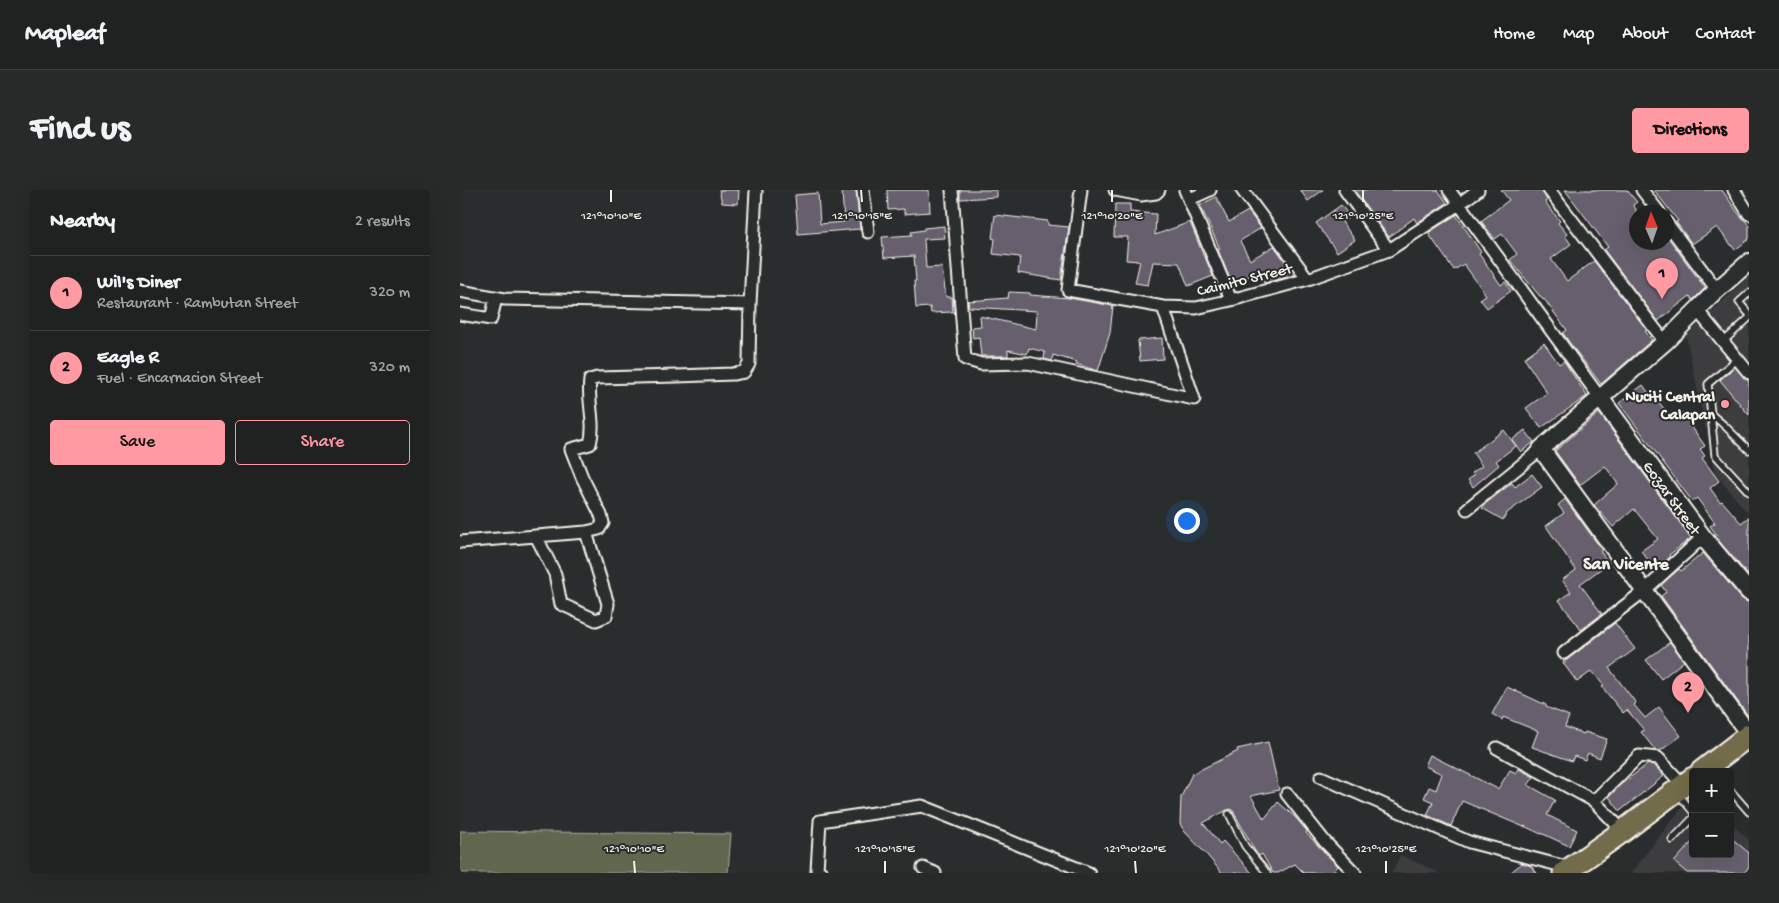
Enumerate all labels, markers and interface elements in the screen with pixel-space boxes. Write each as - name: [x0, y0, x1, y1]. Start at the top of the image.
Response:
- text: Mapleaf: [25, 20, 105, 49]
- text: Home: [1493, 24, 1535, 45]
- text: Map: [1563, 24, 1594, 45]
- text: About: [1622, 24, 1668, 45]
- text: Contact: [1696, 24, 1754, 45]
- button: Directions: [1632, 108, 1749, 153]
- text: Find us: [30, 110, 130, 151]
- north arrow: [1629, 205, 1674, 250]
- text: Nearby: [50, 210, 115, 235]
- text: 121°10'10"E: [580, 210, 641, 224]
- text: 121°10'15"E: [831, 210, 892, 224]
- text: 121°10'20"E: [1081, 210, 1143, 224]
- text: 121°10'25"E: [1332, 210, 1394, 224]
- text: 2 results: [355, 213, 410, 232]
- pin: 1: [1646, 258, 1678, 299]
- street label: Caimito Street: [1195, 260, 1296, 302]
- text: Wil's Diner: [97, 272, 180, 295]
- text: 1: [63, 284, 69, 303]
- text: 320 m: [370, 284, 410, 303]
- text: Restaurant · Rambutan Street: [97, 295, 298, 314]
- text: Eagle R: [97, 347, 159, 370]
- text: 2: [62, 359, 70, 378]
- text: 320 m: [370, 359, 410, 378]
- text: Fuel · Encarnacion Street: [97, 370, 262, 389]
- place label: Nuciti Central Calapan: [1625, 389, 1715, 426]
- marker: Nuciti Central Calapan: [1719, 398, 1731, 410]
- button: Save: [50, 420, 225, 465]
- button: Share: [235, 420, 410, 465]
- street label: Gozar Street: [1637, 459, 1704, 541]
- your location: [1174, 508, 1200, 534]
- district label: San Vicente: [1583, 555, 1670, 576]
- pin: 2: [1672, 672, 1704, 713]
- map controls: [1689, 768, 1734, 858]
- button: +: [1689, 768, 1734, 813]
- button: −: [1689, 813, 1734, 858]
- text: 121°10'10"E: [603, 843, 664, 857]
- text: 121°10'15"E: [854, 843, 915, 857]
- text: 121°10'20"E: [1104, 843, 1166, 857]
- text: 121°10'25"E: [1355, 843, 1417, 857]

